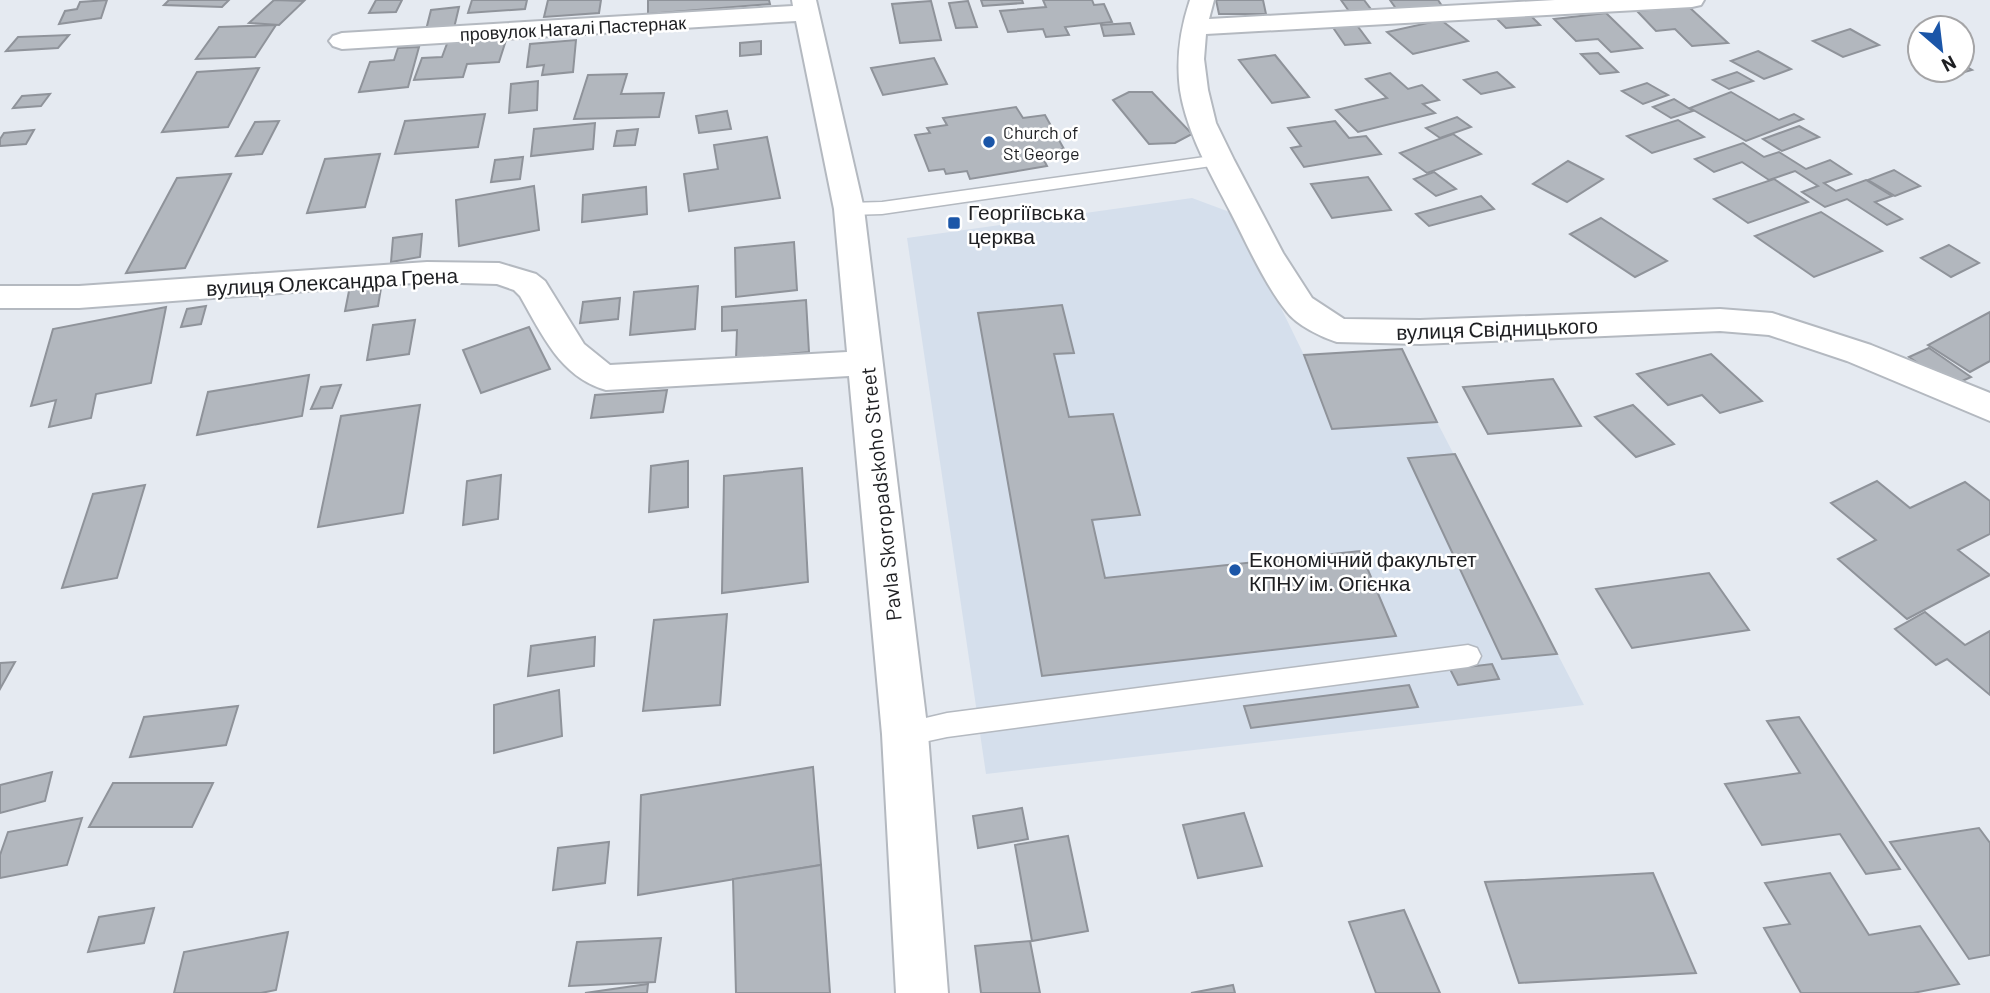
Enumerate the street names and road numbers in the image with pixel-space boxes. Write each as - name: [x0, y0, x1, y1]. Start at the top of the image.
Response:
- street label: провулок Наталі Пастернак: [459, 11, 687, 45]
- street label: вулиця Олександра Грена: [205, 262, 459, 300]
- street label: вулиця Свідницького: [1396, 312, 1598, 344]
- street label: Pavla Skoropadskoho Street: [854, 366, 906, 622]

